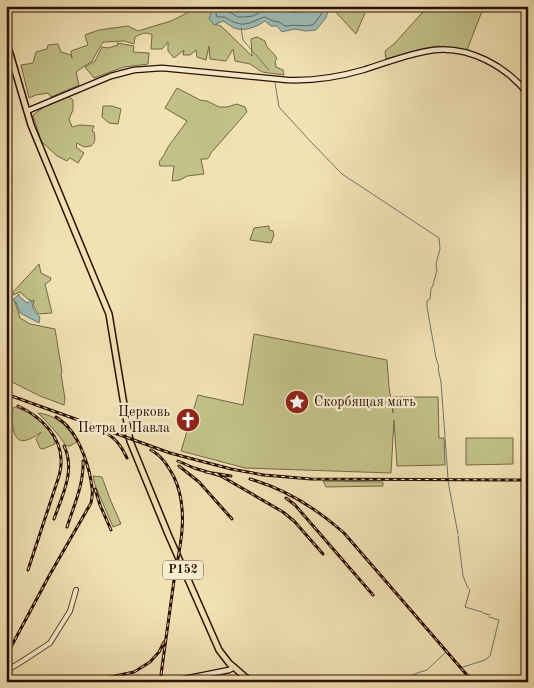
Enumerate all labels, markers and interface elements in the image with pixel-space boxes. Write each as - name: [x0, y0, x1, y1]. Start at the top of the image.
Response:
- place icon: Скорбящая мать: [284, 389, 310, 415]
- place label: Скорбящая мать: [314, 395, 416, 409]
- place label: Церковь Петра и Павла: [78, 405, 170, 435]
- church icon: Церковь Петра и Павла: [175, 407, 201, 433]
- road number: Р152: [163, 560, 203, 580]

